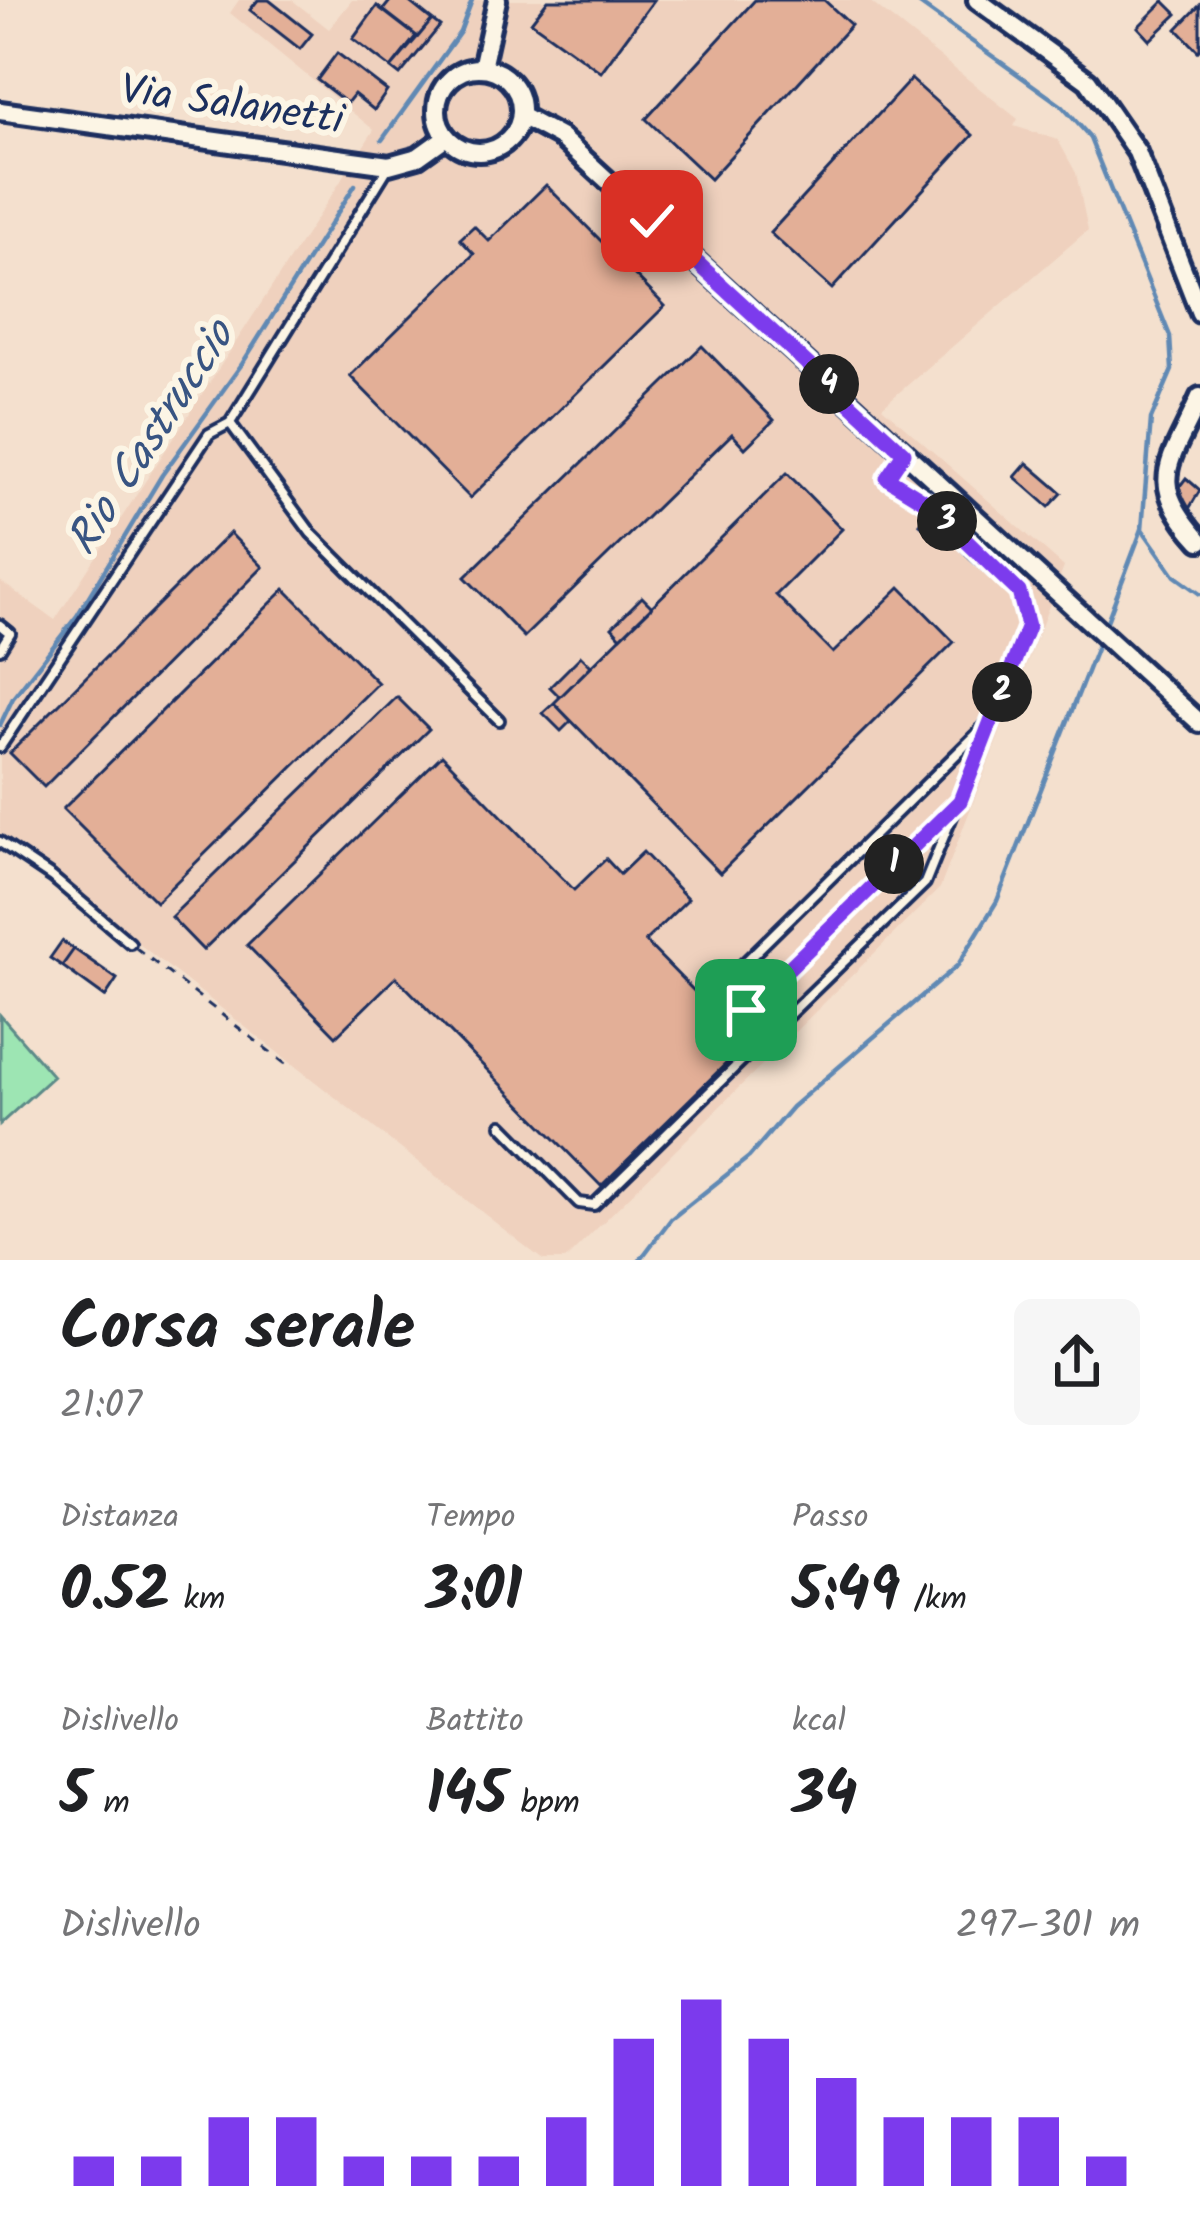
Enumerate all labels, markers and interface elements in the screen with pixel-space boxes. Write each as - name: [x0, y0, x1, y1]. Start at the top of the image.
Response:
- street label: Via Salanetti: [116, 57, 350, 155]
- pin: [601, 170, 703, 272]
- icon: check: [619, 188, 685, 254]
- water label: Rio Castruccio: [49, 304, 257, 571]
- pin: 4: [799, 354, 859, 414]
- text: 4: [820, 357, 838, 410]
- pin: 3: [917, 491, 977, 551]
- text: 3: [938, 494, 956, 547]
- pin: 2: [972, 662, 1032, 722]
- text: 2: [992, 665, 1012, 718]
- pin: 1: [864, 834, 924, 894]
- text: 1: [889, 837, 899, 890]
- pin: [695, 959, 797, 1061]
- icon: arrive: [713, 977, 779, 1043]
- text: Corsa serale: [60, 1278, 415, 1383]
- button: share: [1014, 1299, 1140, 1425]
- text: 21:07: [60, 1376, 142, 1438]
- text: Distanza: [60, 1492, 179, 1545]
- text: Tempo: [426, 1492, 516, 1545]
- text: Passo: [792, 1492, 868, 1545]
- text: 0.52: [60, 1545, 170, 1641]
- text: 3:01: [426, 1545, 522, 1641]
- text: 5:49: [792, 1545, 900, 1641]
- text: km: [170, 1574, 225, 1627]
- text: /km: [900, 1574, 967, 1627]
- text: Dislivello: [60, 1696, 179, 1749]
- text: Battito: [426, 1696, 524, 1749]
- text: kcal: [792, 1696, 846, 1749]
- text: 5: [60, 1749, 90, 1845]
- text: 145: [426, 1749, 507, 1845]
- text: 34: [792, 1749, 858, 1845]
- text: m: [90, 1778, 130, 1831]
- text: bpm: [507, 1778, 580, 1831]
- text: Dislivello: [60, 1896, 201, 1958]
- text: 297–301 m: [956, 1896, 1140, 1958]

